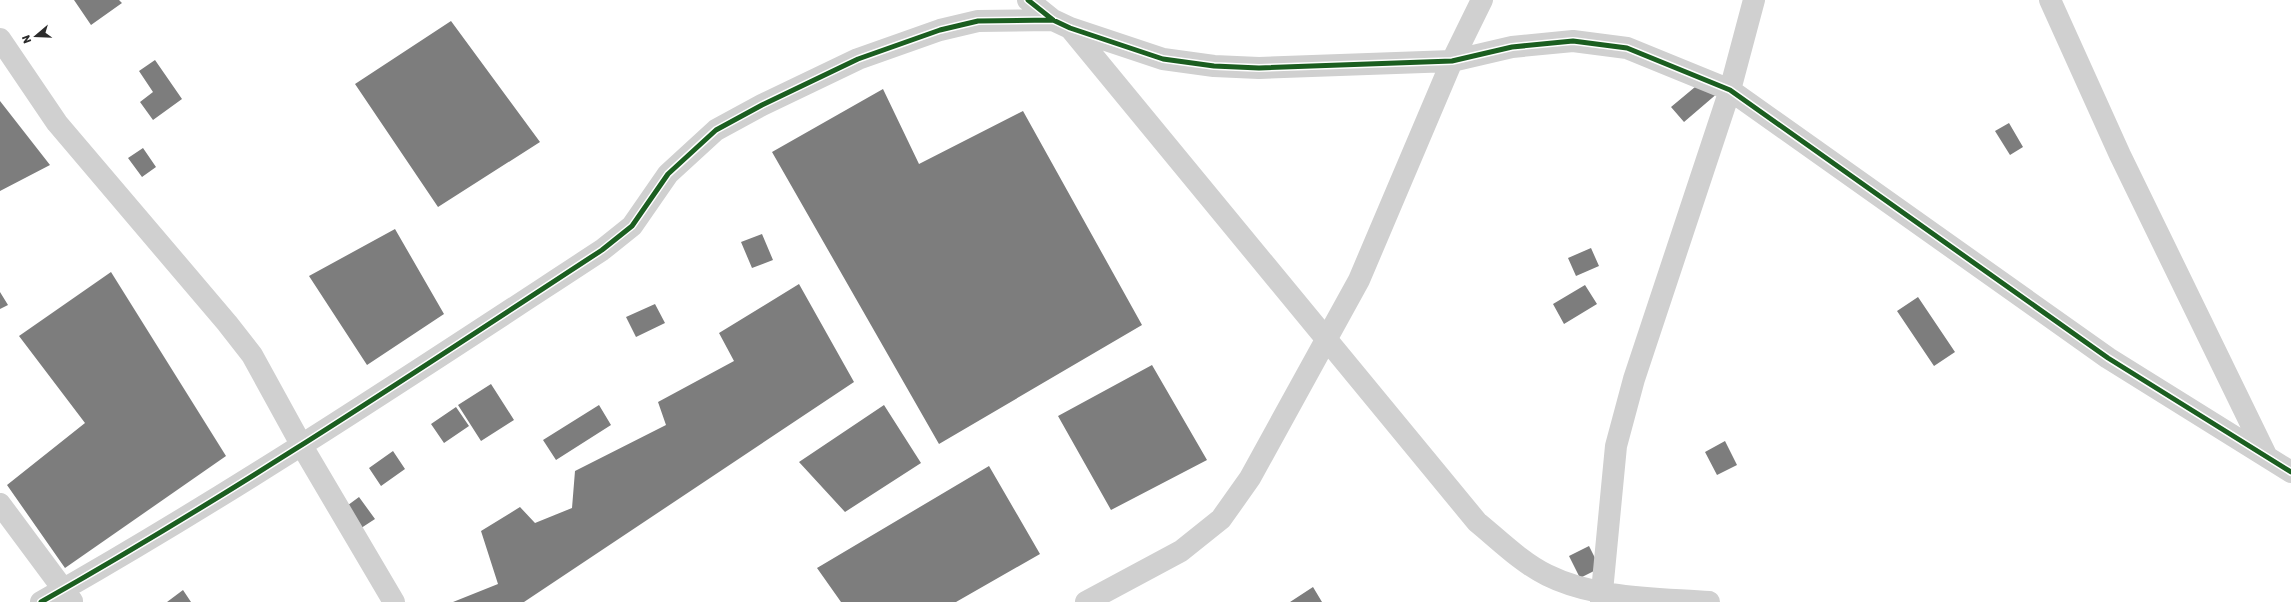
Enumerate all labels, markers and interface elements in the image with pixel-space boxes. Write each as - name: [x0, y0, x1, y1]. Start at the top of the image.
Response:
- north arrow: [16, 16, 56, 56]
- text: N: [20, 33, 34, 45]

